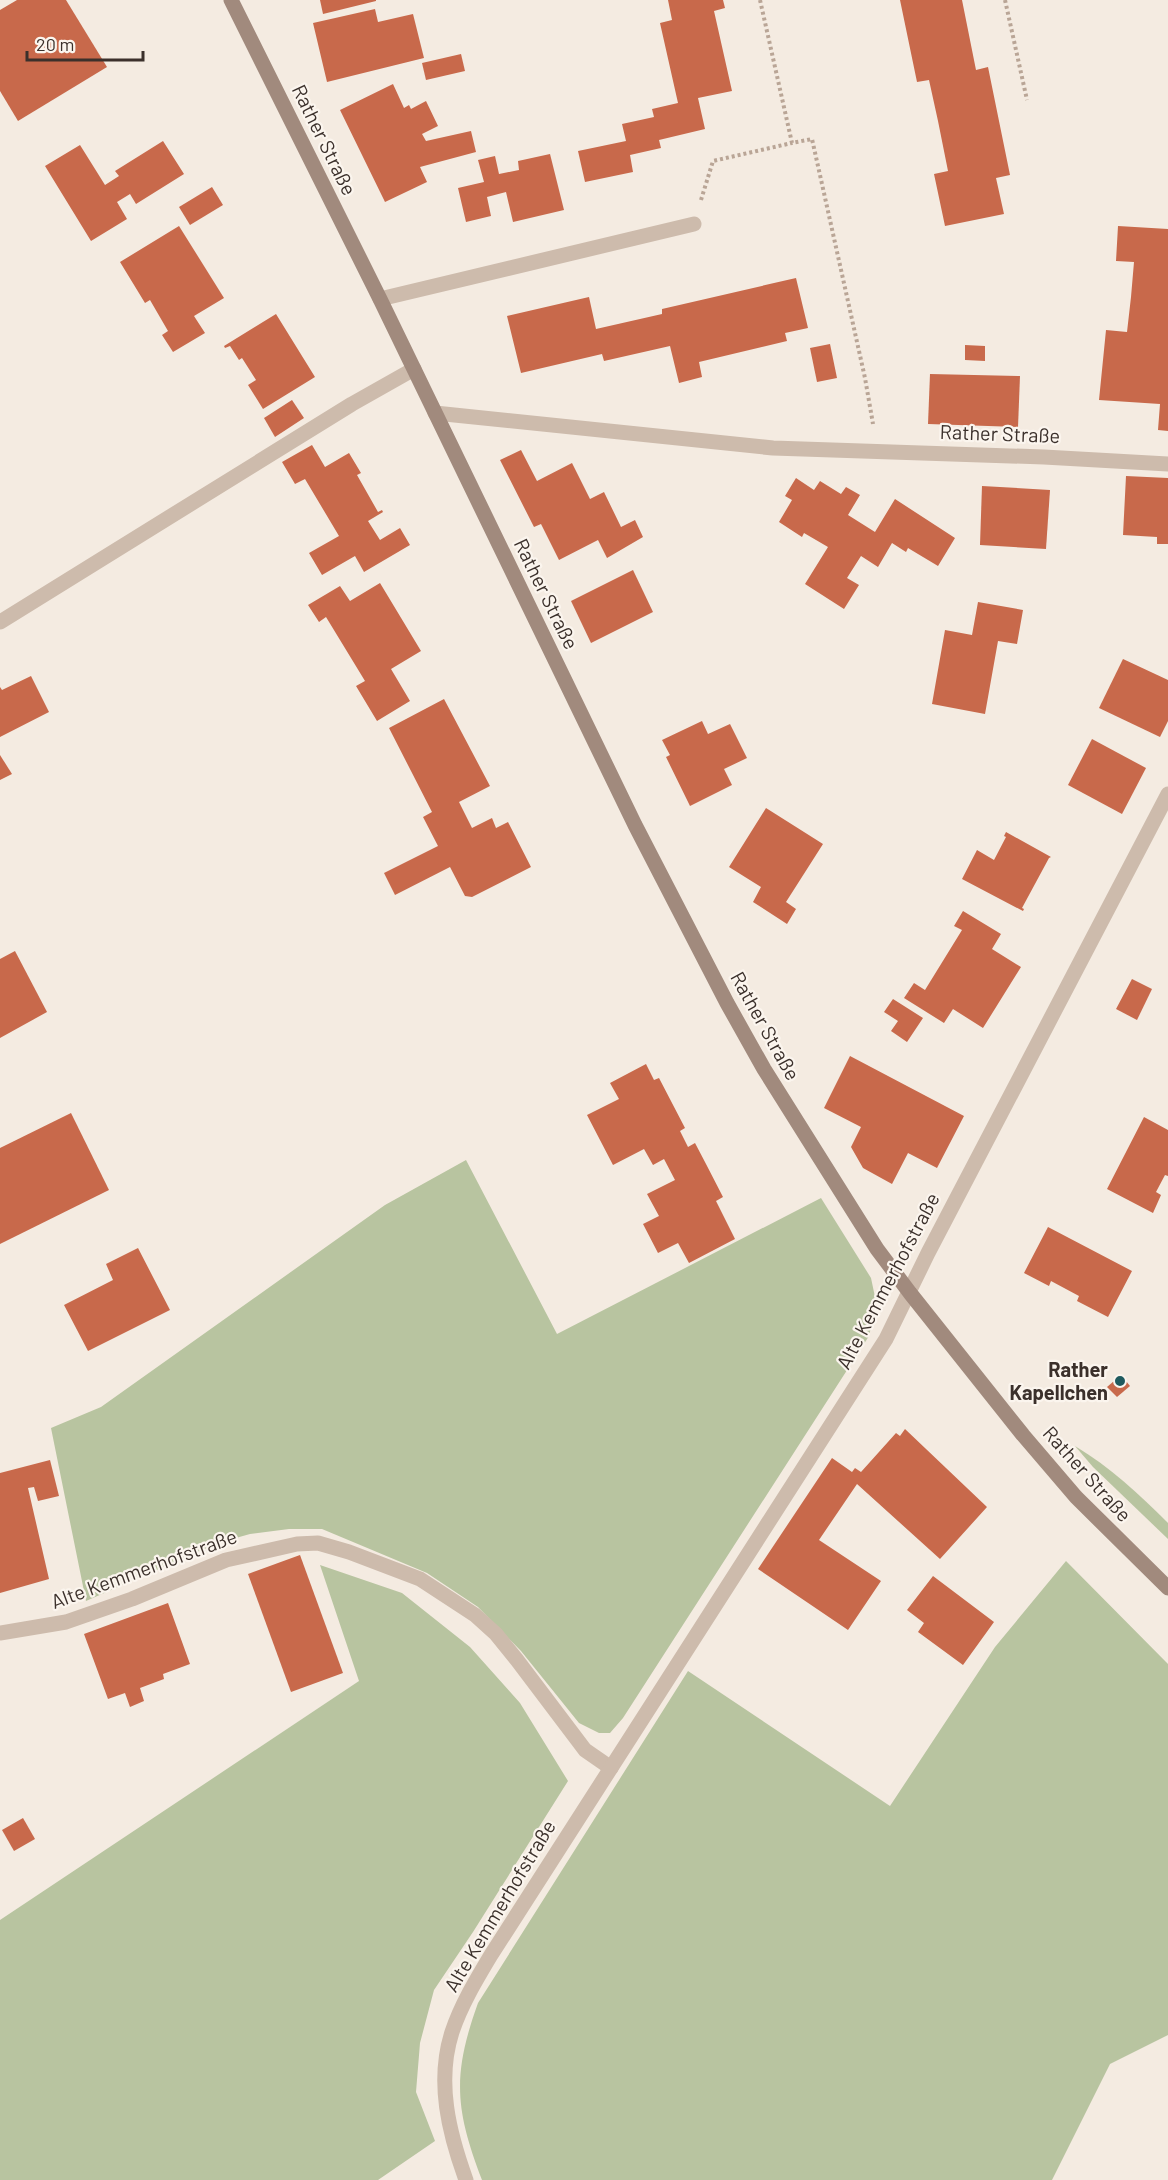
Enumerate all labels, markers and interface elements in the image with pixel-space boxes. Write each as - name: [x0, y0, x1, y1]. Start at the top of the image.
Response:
- scale bar: [27, 24, 142, 62]
- text: 20 m: [36, 33, 74, 55]
- street label: Rather Straße: [288, 80, 362, 199]
- street label: Rather Straße: [939, 419, 1061, 447]
- street label: Rather Straße: [510, 534, 584, 653]
- street label: Rather Straße: [726, 967, 806, 1084]
- street label: Alte Kemmerhofstraße: [830, 1188, 944, 1373]
- place label: Rather Kapellchen: [1009, 1357, 1108, 1404]
- marker: Rather Kapellchen: [1113, 1374, 1127, 1388]
- street label: Rather Straße: [1039, 1421, 1137, 1526]
- street label: Alte Kemmerhofstraße: [47, 1523, 240, 1613]
- street label: Alte Kemmerhofstraße: [438, 1815, 560, 1996]

